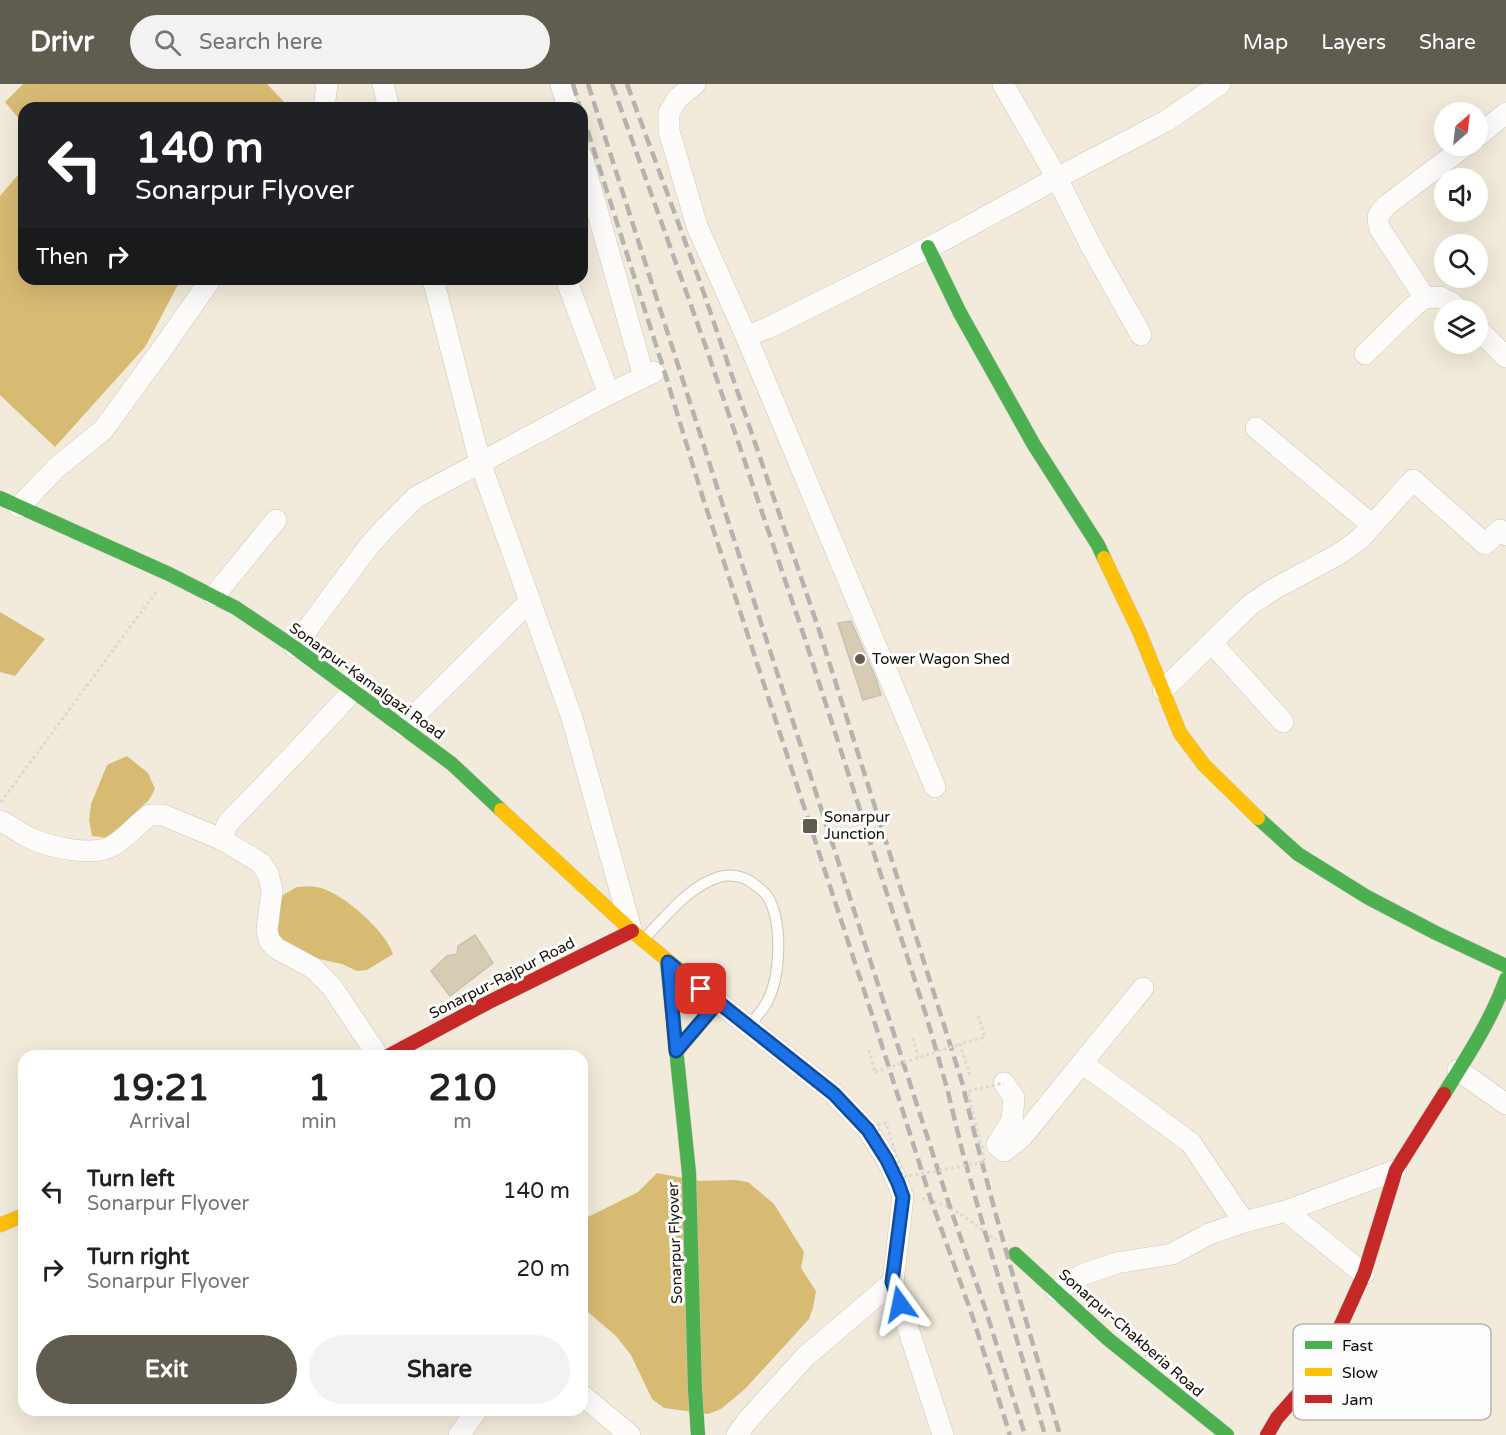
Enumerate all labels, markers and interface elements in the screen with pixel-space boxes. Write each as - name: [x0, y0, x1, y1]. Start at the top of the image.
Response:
- search box: [130, 15, 550, 69]
- text: Drivr: [30, 25, 94, 59]
- icon: search: [151, 26, 184, 59]
- text: Search here: [199, 29, 323, 55]
- text: Map: [1243, 30, 1288, 55]
- text: Layers: [1321, 30, 1386, 55]
- text: Share: [1419, 30, 1476, 55]
- north arrow: [1434, 102, 1488, 156]
- map controls: [1434, 102, 1488, 354]
- text: 140 m: [135, 123, 264, 174]
- icon: left: [36, 126, 114, 204]
- button: sound: [1434, 168, 1488, 222]
- text: Sonarpur Flyover: [135, 174, 354, 207]
- button: search: [1434, 234, 1488, 288]
- icon: right: [101, 240, 134, 273]
- text: Then: [36, 244, 89, 270]
- button: layers: [1434, 300, 1488, 354]
- street label: Sonarpur-Kamalgazi Road: [286, 619, 448, 743]
- place label: Tower Wagon Shed: [872, 650, 1010, 668]
- marker: Tower Wagon Shed: [853, 652, 867, 666]
- place label: Sonarpur Junction: [824, 808, 890, 843]
- marker: Sonarpur Junction: [801, 817, 819, 835]
- street label: Sonarpur-Rajpur Road: [426, 933, 578, 1023]
- pin: [675, 963, 726, 1014]
- icon: arrive: [684, 972, 717, 1005]
- text: 19:21: [110, 1067, 210, 1110]
- text: 1: [308, 1067, 330, 1110]
- text: 210: [428, 1067, 496, 1110]
- text: Arrival: [129, 1110, 191, 1134]
- text: min: [301, 1110, 337, 1134]
- text: m: [453, 1110, 472, 1134]
- text: Turn left: [87, 1166, 175, 1192]
- icon: left: [36, 1175, 69, 1208]
- text: 140 m: [503, 1178, 570, 1204]
- street label: Sonarpur Flyover: [664, 1182, 686, 1304]
- text: Sonarpur Flyover: [87, 1192, 249, 1216]
- text: Turn right: [87, 1244, 189, 1270]
- icon: right: [36, 1253, 69, 1286]
- text: 20 m: [516, 1256, 570, 1282]
- street label: Sonarpur-Chakberia Road: [1055, 1265, 1207, 1401]
- text: Sonarpur Flyover: [87, 1270, 249, 1294]
- position arrow: [868, 1272, 932, 1336]
- legend: [1293, 1324, 1491, 1420]
- button: Exit: [36, 1335, 297, 1404]
- button: Share: [309, 1335, 570, 1404]
- text: Fast: [1342, 1336, 1373, 1356]
- text: Slow: [1342, 1363, 1378, 1383]
- text: Jam: [1342, 1390, 1373, 1410]

